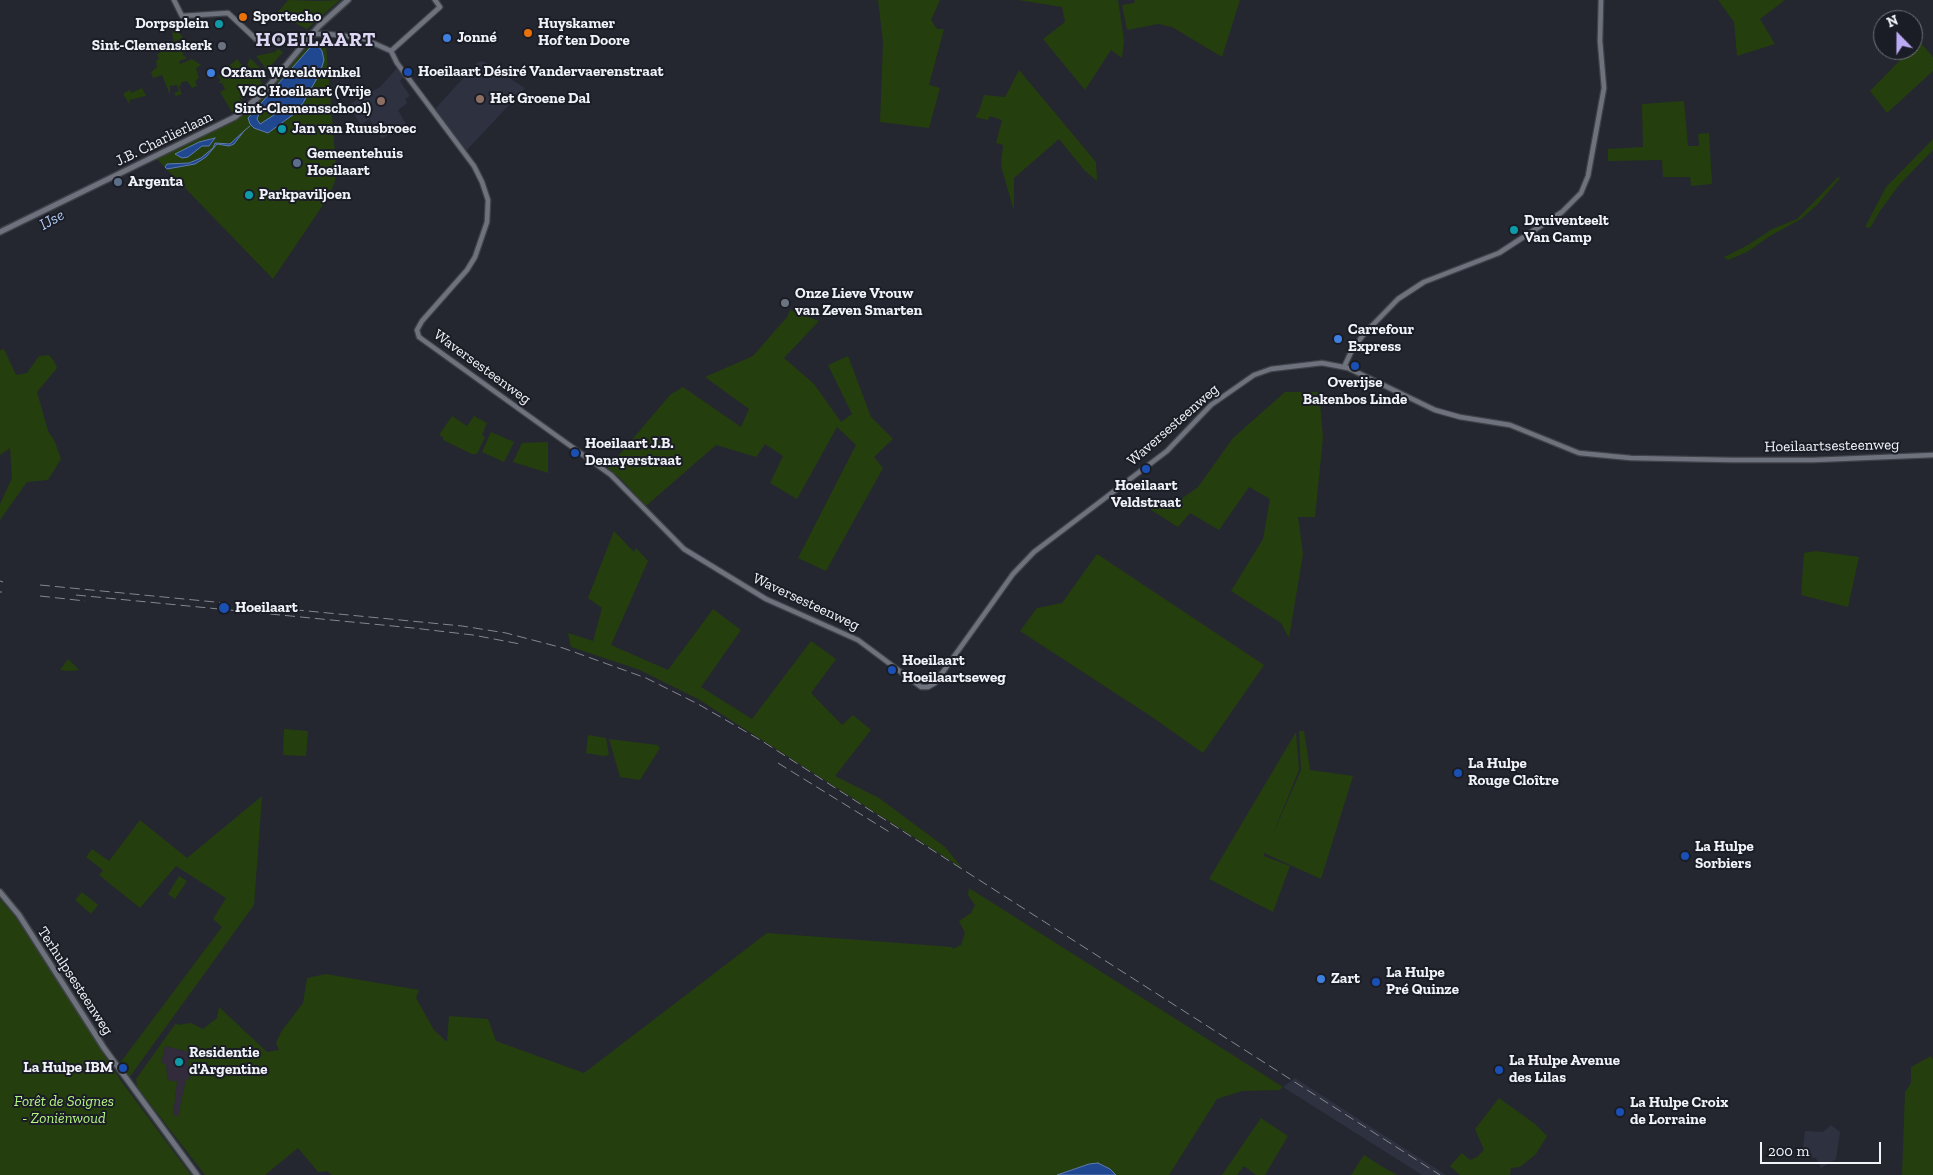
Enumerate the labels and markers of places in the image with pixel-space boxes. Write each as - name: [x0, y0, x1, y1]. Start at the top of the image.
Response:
- place label: Sportecho: [253, 8, 321, 26]
- marker: Sportecho: [237, 11, 249, 23]
- place label: Dorpsplein: [135, 15, 209, 33]
- place label: Huyskamer Hof ten Doore: [538, 15, 630, 50]
- marker: Dorpsplein: [213, 18, 225, 30]
- marker: Huyskamer Hof ten Doore: [522, 27, 534, 39]
- place label: Jonné: [457, 29, 497, 47]
- marker: Jonné: [441, 32, 453, 44]
- place label: Sint-Clemenskerk: [92, 37, 212, 55]
- marker: Sint-Clemenskerk: [216, 40, 228, 52]
- place label: Hoeilaart Désiré Vandervaerenstraat: [418, 63, 664, 81]
- place label: Oxfam Wereldwinkel: [221, 64, 361, 82]
- marker: Hoeilaart Désiré Vandervaerenstraat: [402, 66, 414, 78]
- marker: Oxfam Wereldwinkel: [205, 67, 217, 79]
- place label: VSC Hoeilaart (Vrije Sint-Clemensschool): [234, 83, 371, 118]
- place label: Het Groene Dal: [490, 90, 590, 108]
- marker: Het Groene Dal: [474, 93, 486, 105]
- marker: VSC Hoeilaart (Vrije Sint-Clemensschool): [375, 95, 387, 107]
- place label: Jan van Ruusbroec: [292, 120, 416, 138]
- marker: Jan van Ruusbroec: [276, 123, 288, 135]
- place label: Gemeentehuis Hoeilaart: [307, 145, 403, 180]
- marker: Gemeentehuis Hoeilaart: [291, 157, 303, 169]
- place label: Argenta: [128, 173, 183, 191]
- marker: Argenta: [112, 176, 124, 188]
- place label: Parkpaviljoen: [259, 186, 351, 204]
- marker: Parkpaviljoen: [243, 189, 255, 201]
- place label: Druiventeelt Van Camp: [1524, 212, 1609, 247]
- marker: Druiventeelt Van Camp: [1508, 224, 1520, 236]
- place label: Onze Lieve Vrouw van Zeven Smarten: [795, 285, 922, 320]
- marker: Onze Lieve Vrouw van Zeven Smarten: [779, 297, 791, 309]
- place label: Carrefour Express: [1348, 321, 1414, 356]
- marker: Carrefour Express: [1332, 333, 1344, 345]
- marker: Overijse Bakenbos Linde: [1349, 360, 1361, 372]
- place label: Overijse Bakenbos Linde: [1303, 374, 1407, 409]
- place label: Hoeilaart J.B. Denayerstraat: [585, 435, 681, 470]
- marker: Hoeilaart J.B. Denayerstraat: [569, 447, 581, 459]
- marker: Hoeilaart Veldstraat: [1140, 463, 1152, 475]
- place label: Hoeilaart Veldstraat: [1111, 477, 1181, 512]
- place label: Hoeilaart: [235, 599, 298, 617]
- marker: Hoeilaart: [217, 601, 231, 615]
- place label: Hoeilaart Hoeilaartseweg: [902, 652, 1006, 687]
- marker: Hoeilaart Hoeilaartseweg: [886, 664, 898, 676]
- place label: La Hulpe Rouge Cloître: [1468, 755, 1559, 790]
- marker: La Hulpe Rouge Cloître: [1452, 767, 1464, 779]
- place label: La Hulpe Sorbiers: [1695, 838, 1754, 873]
- marker: La Hulpe Sorbiers: [1679, 850, 1691, 862]
- place label: La Hulpe Pré Quinze: [1386, 964, 1459, 999]
- place label: Zart: [1331, 970, 1360, 988]
- marker: Zart: [1315, 973, 1327, 985]
- marker: La Hulpe Pré Quinze: [1370, 976, 1382, 988]
- place label: Residentie d'Argentine: [189, 1044, 268, 1079]
- place label: La Hulpe Avenue des Lilas: [1509, 1052, 1620, 1087]
- marker: Residentie d'Argentine: [173, 1056, 185, 1068]
- place label: La Hulpe IBM: [23, 1059, 113, 1077]
- marker: La Hulpe IBM: [117, 1062, 129, 1074]
- marker: La Hulpe Avenue des Lilas: [1493, 1064, 1505, 1076]
- place label: La Hulpe Croix de Lorraine: [1630, 1094, 1728, 1129]
- marker: La Hulpe Croix de Lorraine: [1614, 1106, 1626, 1118]

